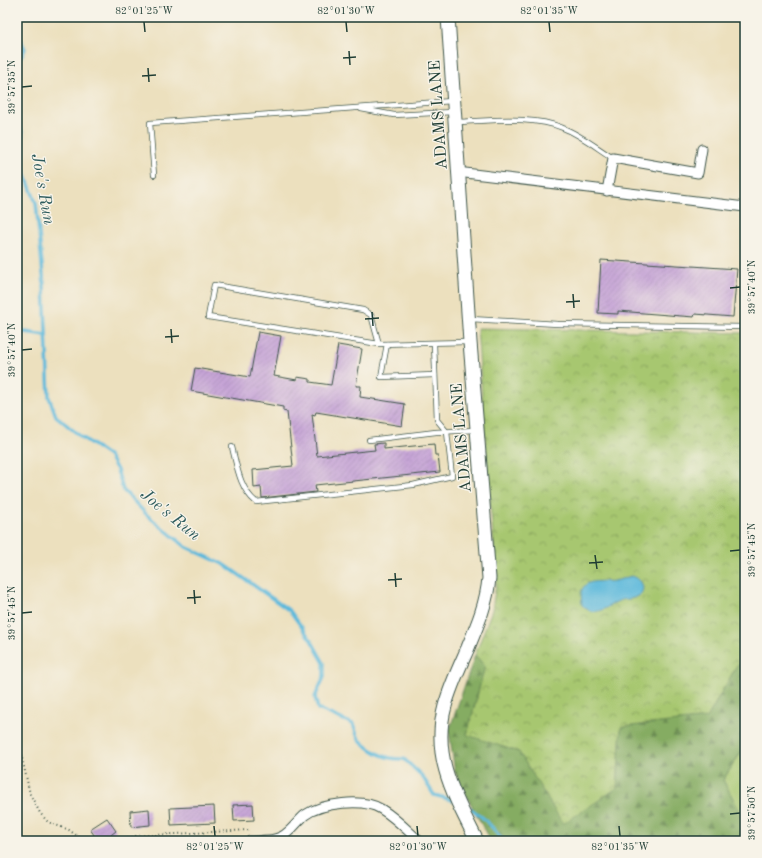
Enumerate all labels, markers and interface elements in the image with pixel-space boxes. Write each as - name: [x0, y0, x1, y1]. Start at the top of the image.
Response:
- text: 82°01'25"W: [115, 6, 173, 16]
- text: 82°01'30"W: [317, 6, 375, 16]
- text: 82°01'35"W: [520, 6, 578, 16]
- text: 39°57'35"N: [7, 59, 17, 114]
- street label: ADAMS LANE: [427, 59, 451, 170]
- water label: Joe's Run: [28, 152, 57, 226]
- text: 39°57'40"N: [747, 259, 757, 314]
- text: 39°57'40"N: [7, 322, 17, 377]
- street label: ADAMS LANE: [449, 382, 475, 493]
- water label: Joe's Run: [137, 486, 203, 544]
- text: 39°57'45"N: [747, 522, 757, 577]
- text: 39°57'45"N: [7, 585, 17, 640]
- text: 39°57'50"N: [747, 785, 757, 840]
- text: 82°01'25"W: [186, 842, 244, 852]
- text: 82°01'30"W: [389, 842, 447, 852]
- text: 82°01'35"W: [591, 842, 649, 852]

